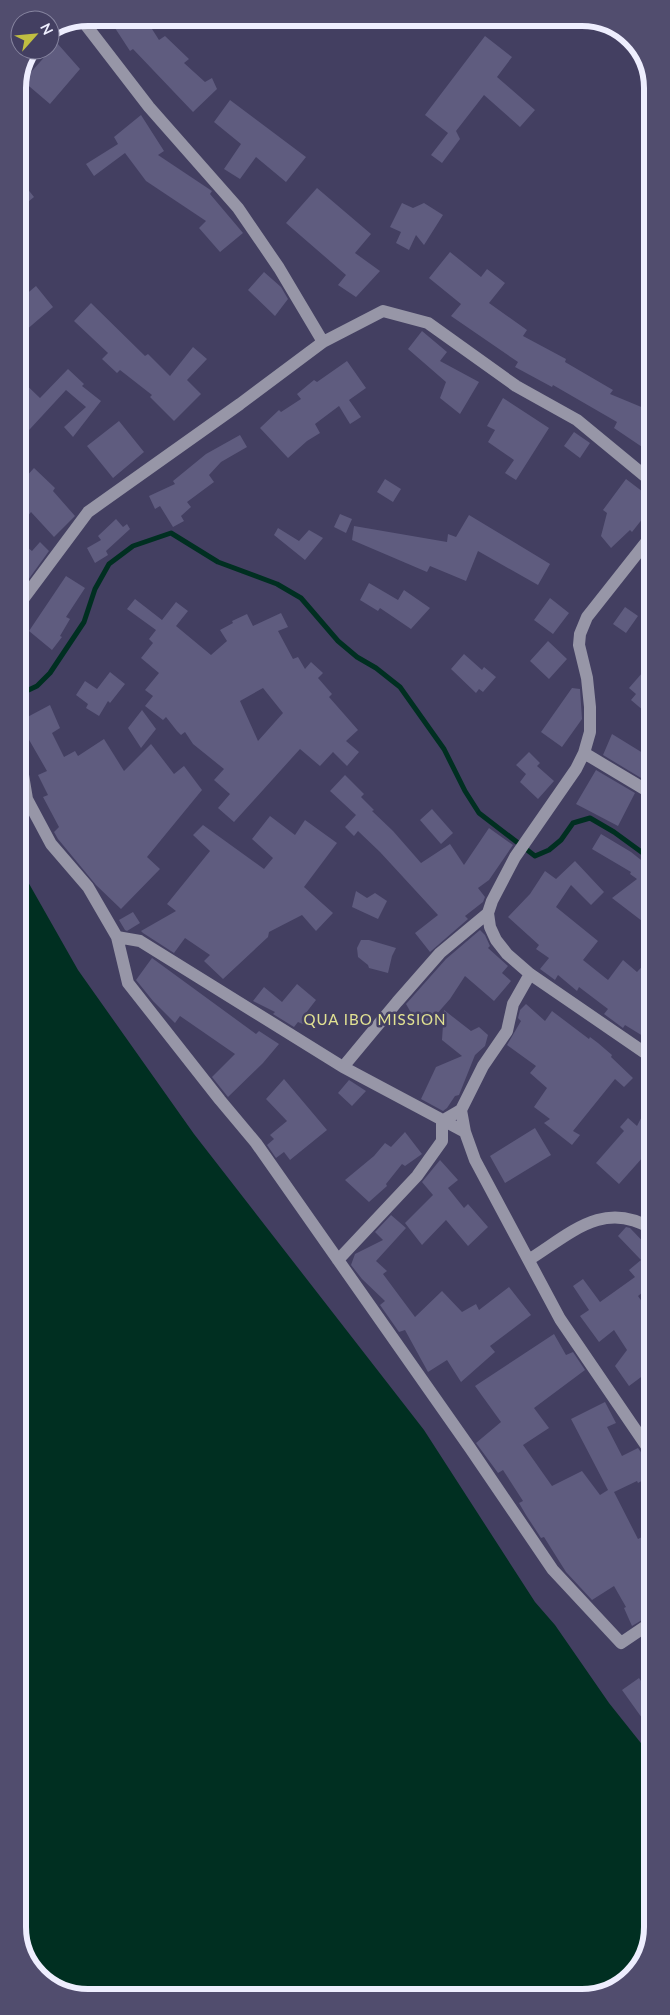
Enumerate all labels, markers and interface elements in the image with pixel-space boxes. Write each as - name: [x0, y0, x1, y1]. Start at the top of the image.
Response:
- north arrow: [10, 10, 60, 60]
- text: N: [37, 20, 57, 38]
- district label: QUA IBO MISSION: [303, 1010, 447, 1028]

